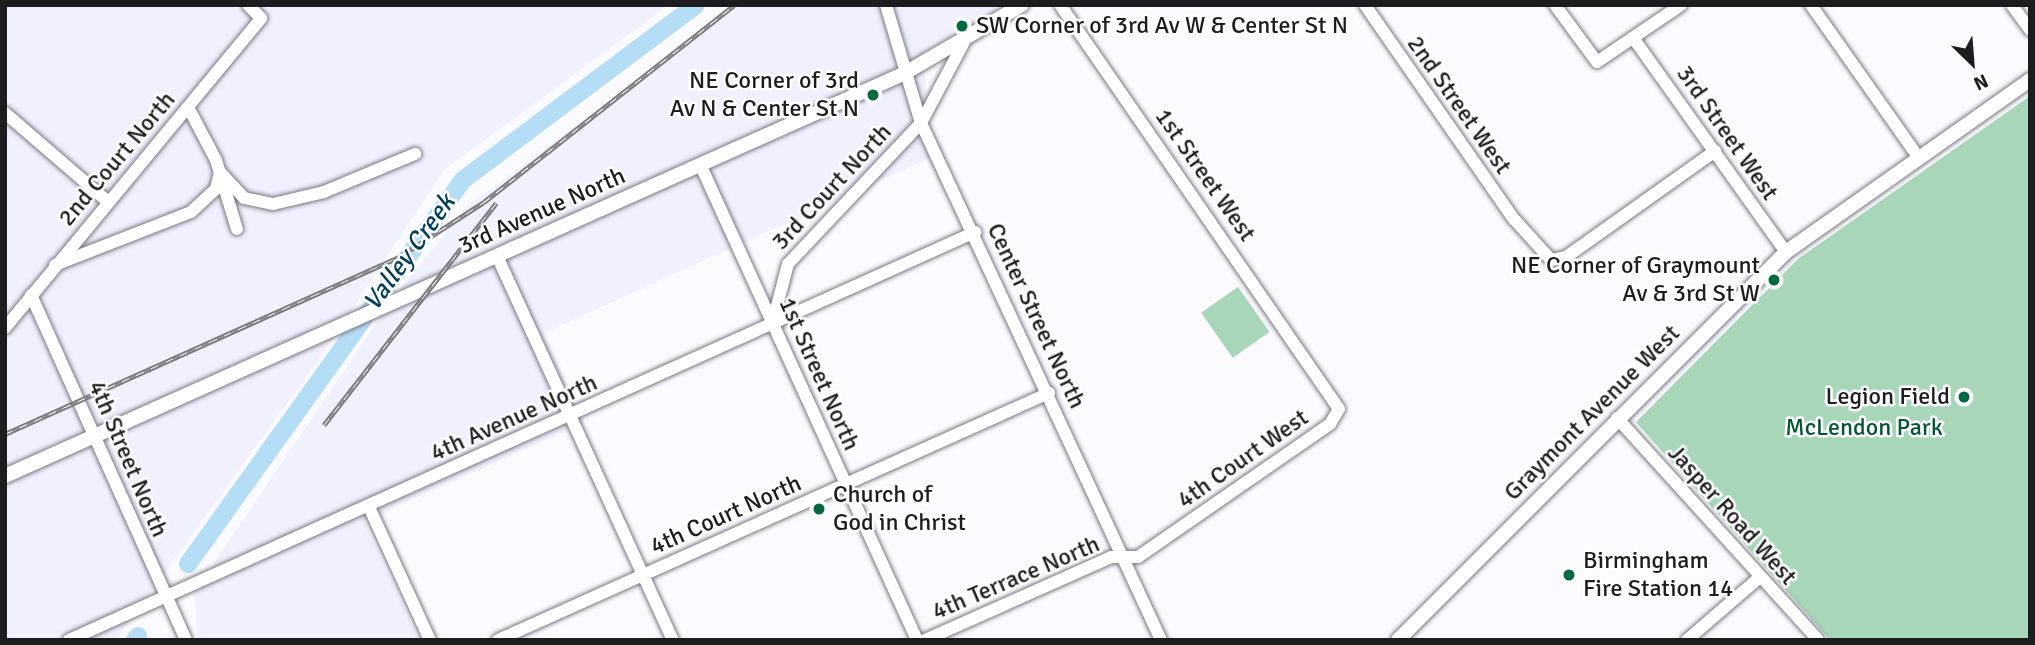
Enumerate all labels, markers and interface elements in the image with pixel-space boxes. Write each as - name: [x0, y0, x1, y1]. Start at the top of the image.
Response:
- place label: SW Corner of 3rd Av W & Center St N: [976, 12, 1348, 40]
- marker: SW Corner of 3rd Av W & Center St N: [954, 18, 970, 34]
- north arrow: [1937, 28, 2007, 98]
- street label: 2nd Street West: [1401, 30, 1517, 180]
- street label: 3rd Street West: [1670, 60, 1784, 206]
- place label: NE Corner of 3rd Av N & Center St N: [670, 67, 859, 123]
- text: N: [1970, 68, 1992, 96]
- street label: 2nd Court North: [52, 86, 182, 232]
- marker: NE Corner of 3rd Av N & Center St N: [865, 87, 881, 103]
- street label: 1st Street West: [1149, 103, 1261, 247]
- street label: 3rd Court North: [766, 118, 898, 256]
- street label: 3rd Avenue North: [454, 161, 630, 261]
- water label: Valley Creek: [357, 189, 463, 317]
- street label: Center Street North: [980, 219, 1092, 413]
- place label: NE Corner of Graymount Av & 3rd St W: [1511, 252, 1760, 308]
- marker: NE Corner of Graymount Av & 3rd St W: [1766, 272, 1782, 288]
- street label: 1st Street North: [772, 293, 866, 455]
- street label: Graymont Avenue West: [1498, 319, 1686, 507]
- street label: 4th Avenue North: [426, 368, 602, 468]
- street label: 4th Street North: [82, 376, 174, 542]
- place label: Legion Field: [1825, 383, 1950, 411]
- marker: Legion Field: [1956, 389, 1972, 405]
- street label: 4th Court West: [1172, 403, 1314, 515]
- park label: McLendon Park: [1785, 414, 1943, 442]
- street label: Jasper Road West: [1662, 439, 1802, 591]
- street label: 4th Court North: [646, 469, 806, 561]
- place label: Church of God in Christ: [833, 481, 966, 537]
- marker: Church of God in Christ: [811, 501, 827, 517]
- street label: 4th Terrace North: [928, 530, 1104, 626]
- place label: Birmingham Fire Station 14: [1583, 547, 1733, 603]
- marker: Birmingham Fire Station 14: [1561, 567, 1577, 583]

